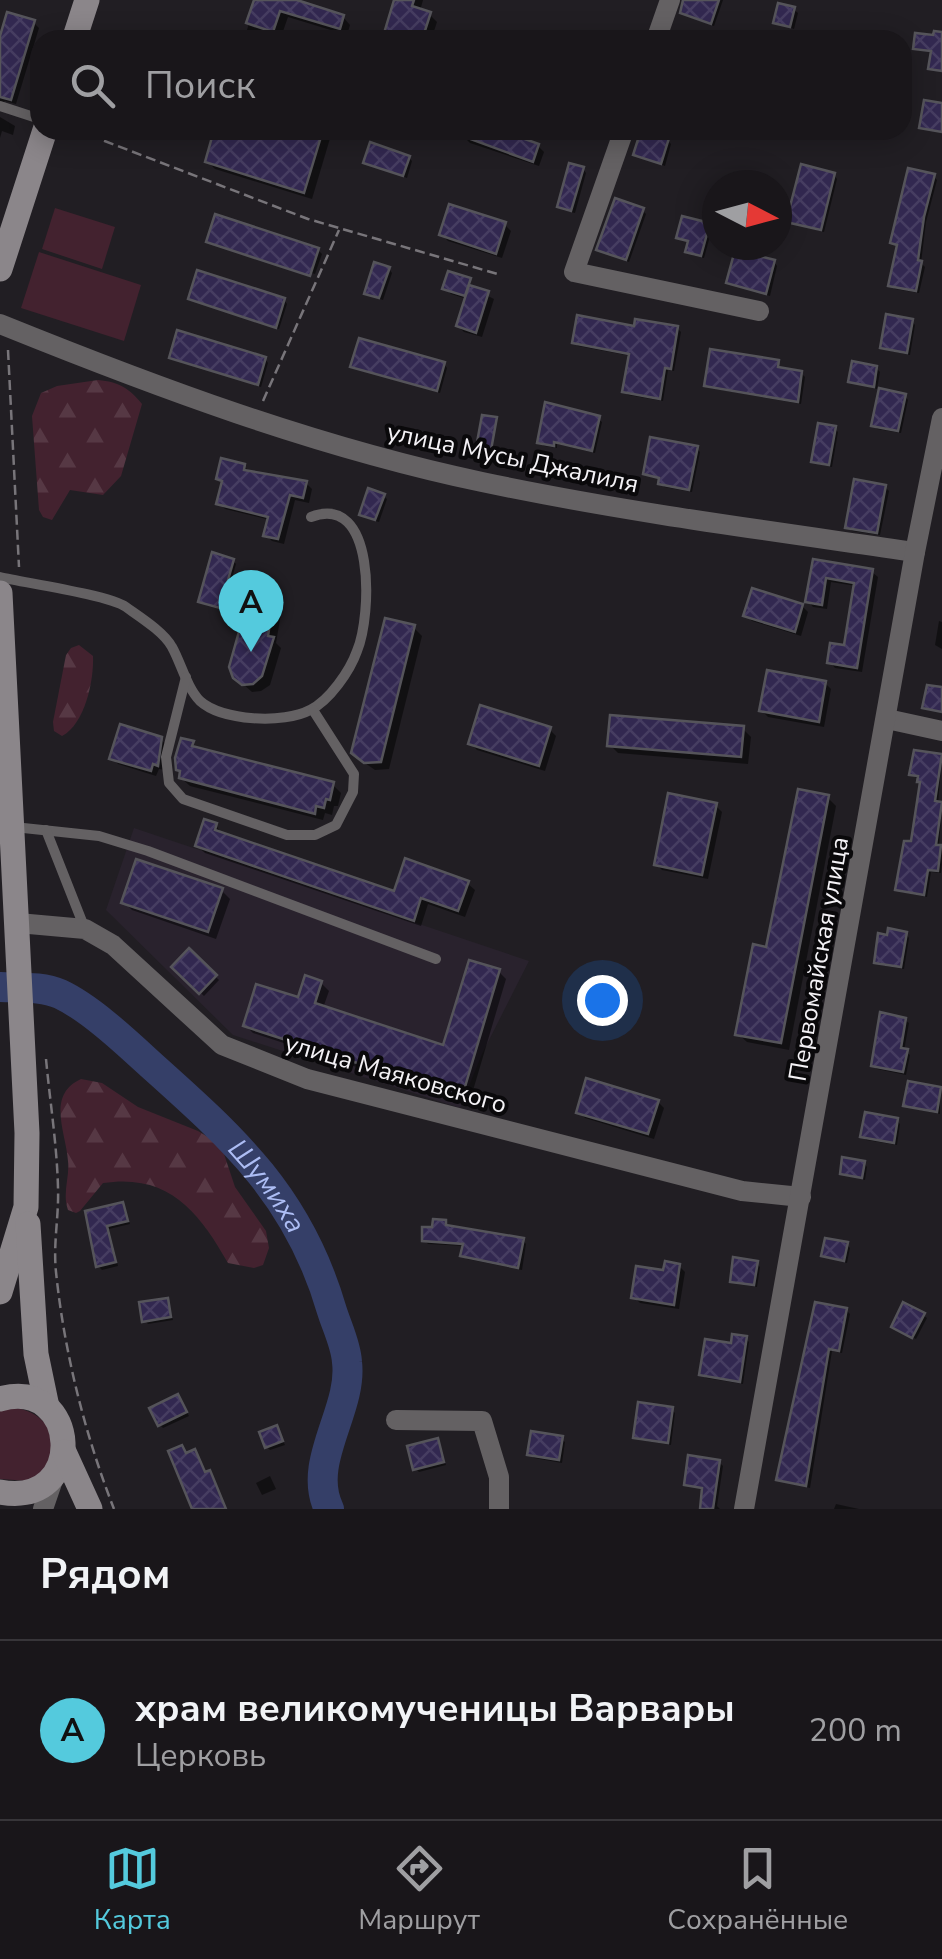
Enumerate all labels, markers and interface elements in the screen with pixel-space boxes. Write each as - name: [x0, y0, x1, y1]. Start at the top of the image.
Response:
- search box: [30, 30, 912, 140]
- icon: search: [65, 58, 120, 113]
- text: Поиск: [145, 60, 255, 111]
- north arrow: [702, 170, 792, 260]
- street label: улица Мусы Джалиля: [384, 415, 642, 501]
- pin: A: [218, 570, 284, 652]
- street label: Первомайская улица: [781, 834, 857, 1084]
- your location: [577, 975, 628, 1026]
- street label: улица Маяковского: [281, 1026, 511, 1122]
- water label: Шумиха: [219, 1131, 315, 1240]
- text: Рядом: [40, 1546, 170, 1603]
- text: храм великомученицы Варвары: [135, 1683, 735, 1734]
- text: A: [61, 1709, 84, 1752]
- text: 200 m: [809, 1709, 902, 1752]
- text: Церковь: [135, 1734, 266, 1777]
- tab: Карта: [94, 1841, 171, 1939]
- tab: Маршрут: [358, 1841, 480, 1939]
- tab: Сохранённые: [667, 1841, 848, 1939]

